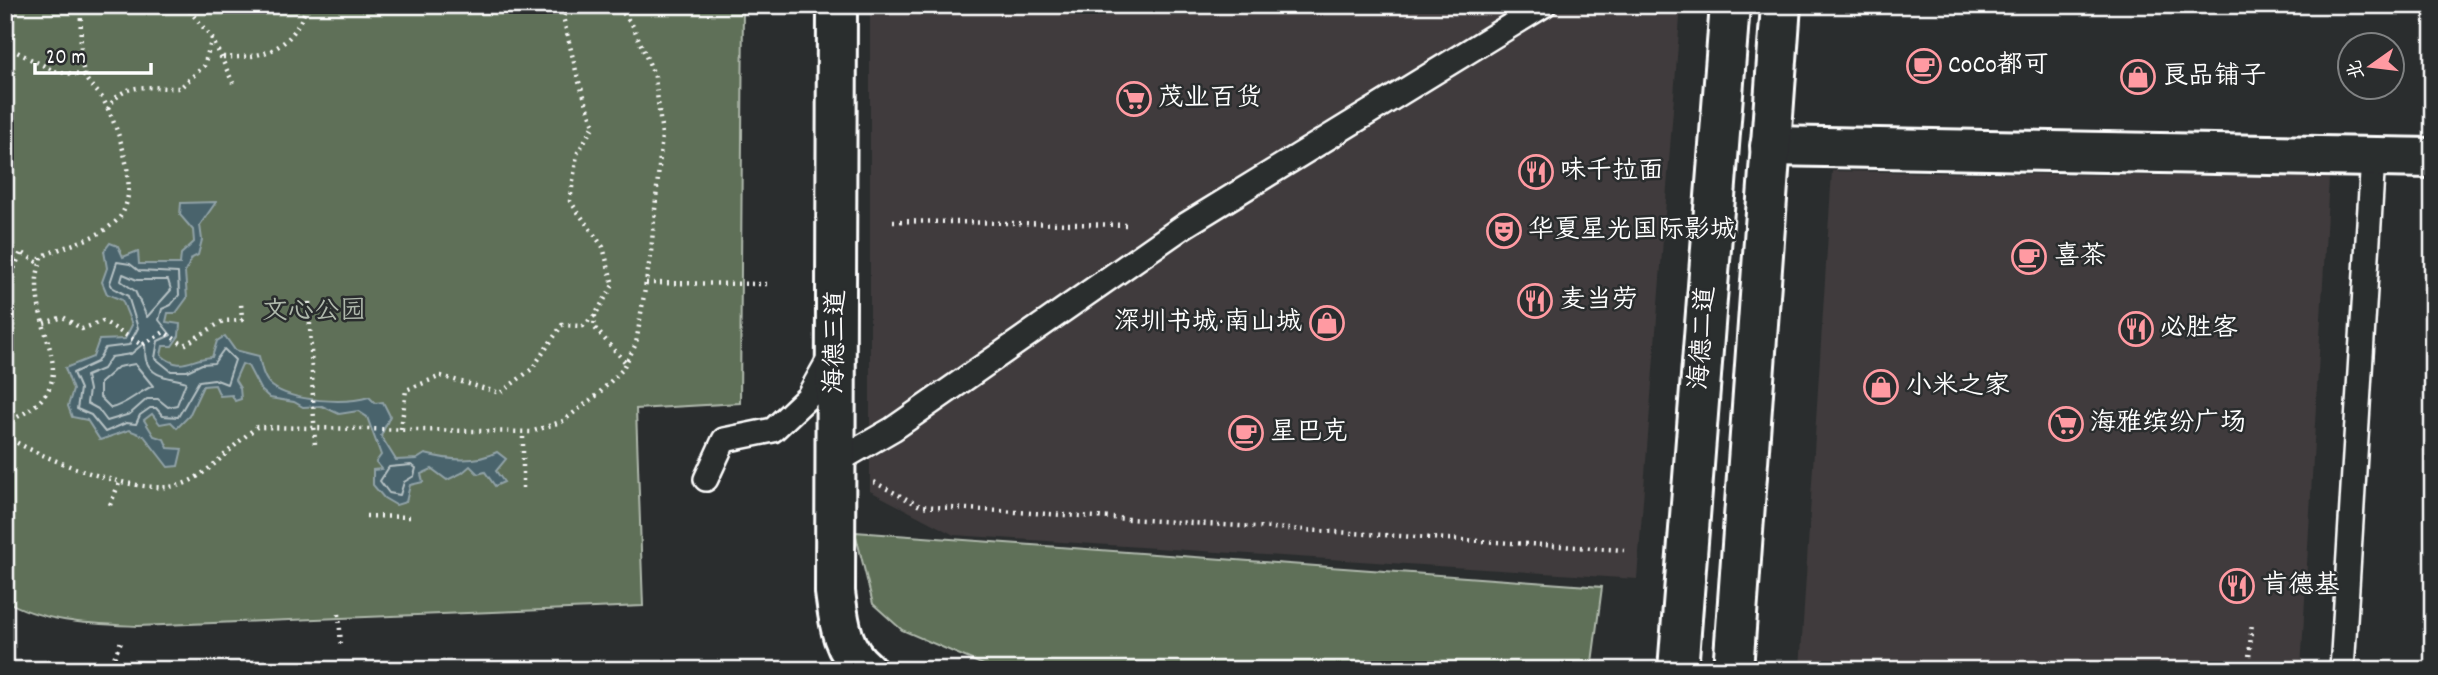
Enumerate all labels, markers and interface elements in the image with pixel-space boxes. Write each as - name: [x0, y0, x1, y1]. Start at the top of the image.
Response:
- scale bar: [35, 32, 150, 76]
- north arrow: [2336, 32, 2406, 102]
- text: 20 m: [46, 44, 86, 74]
- cafe icon: CoCo都可: [1905, 47, 1943, 85]
- place label: CoCo都可: [1948, 48, 2049, 85]
- text: 北: [2343, 57, 2373, 82]
- shop icon: 良品铺子: [2119, 58, 2157, 96]
- place label: 良品铺子: [2162, 59, 2266, 96]
- supermarket icon: 茂业百货: [1115, 80, 1153, 118]
- place label: 茂业百货: [1158, 81, 1262, 118]
- restaurant icon: 味千拉面: [1517, 153, 1555, 191]
- place label: 味千拉面: [1560, 154, 1664, 191]
- theatre icon: 华夏星光国际影城: [1485, 212, 1523, 250]
- place label: 华夏星光国际影城: [1528, 213, 1736, 250]
- cafe icon: 喜茶: [2010, 238, 2048, 276]
- place label: 喜茶: [2054, 239, 2106, 276]
- restaurant icon: 麦当劳: [1516, 282, 1554, 320]
- place label: 麦当劳: [1560, 283, 1638, 320]
- street label: 海德二道: [1682, 285, 1726, 391]
- street label: 海德三道: [818, 290, 856, 394]
- park label: 文心公园: [262, 294, 366, 331]
- shop icon: 深圳书城·南山城: [1308, 304, 1346, 342]
- place label: 深圳书城·南山城: [1114, 305, 1302, 342]
- restaurant icon: 必胜客: [2117, 310, 2155, 348]
- place label: 必胜客: [2160, 311, 2238, 348]
- shop icon: 小米之家: [1862, 368, 1900, 406]
- place label: 小米之家: [1906, 369, 2010, 406]
- supermarket icon: 海雅缤纷广场: [2047, 405, 2085, 443]
- place label: 海雅缤纷广场: [2090, 406, 2246, 443]
- cafe icon: 星巴克: [1227, 414, 1265, 452]
- place label: 星巴克: [1270, 415, 1348, 452]
- restaurant icon: 肯德基: [2218, 567, 2256, 605]
- place label: 肯德基: [2262, 568, 2340, 605]

